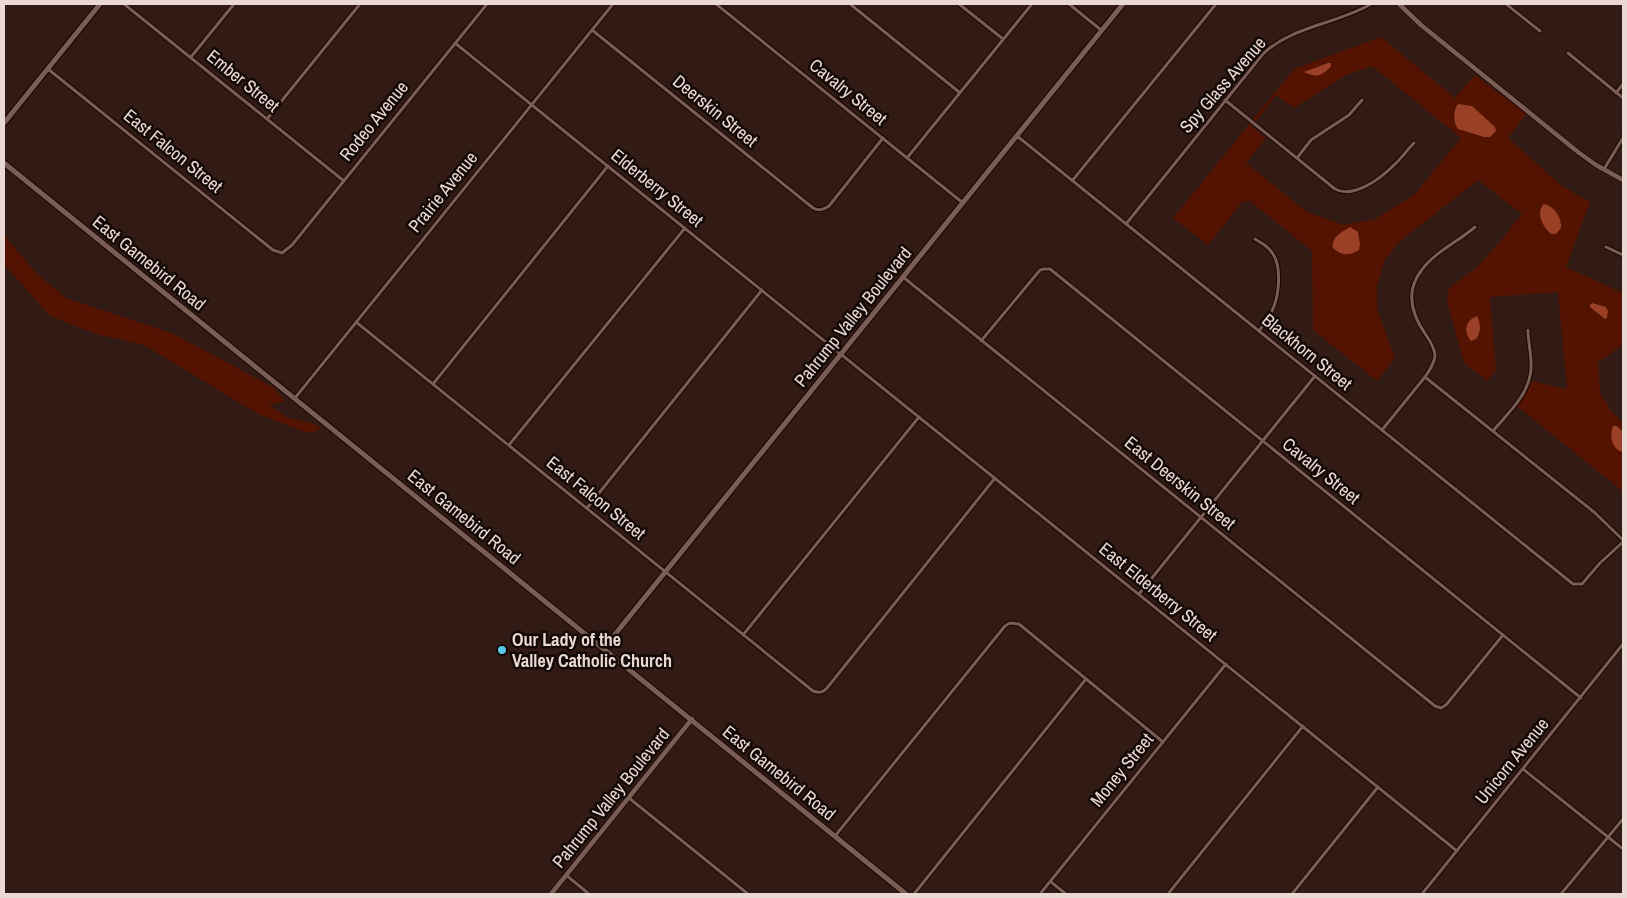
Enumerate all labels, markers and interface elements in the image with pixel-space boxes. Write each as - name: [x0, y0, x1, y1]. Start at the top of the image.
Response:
- street label: Spy Glass Avenue: [1174, 31, 1272, 138]
- street label: Ember Street: [202, 44, 285, 118]
- street label: Cavalry Street: [804, 52, 893, 131]
- street label: Deerskin Street: [668, 69, 763, 153]
- street label: Rodeo Avenue: [334, 75, 414, 166]
- street label: East Falcon Street: [119, 103, 228, 198]
- street label: Elderberry Street: [606, 143, 709, 232]
- street label: Prairie Avenue: [402, 146, 483, 237]
- street label: East Gamebird Road: [88, 209, 211, 316]
- street label: Pahrump Valley Boulevard: [788, 241, 917, 392]
- street label: Blackhorn Street: [1257, 308, 1358, 396]
- street label: East Deerskin Street: [1120, 430, 1241, 535]
- street label: Cavalry Street: [1277, 431, 1366, 510]
- street label: East Falcon Street: [542, 450, 651, 545]
- street label: East Gamebird Road: [403, 463, 526, 570]
- street label: East Elderberry Street: [1094, 536, 1223, 647]
- place label: Our Lady of the Valley Catholic Church: [512, 627, 672, 673]
- marker: Our Lady of the Valley Catholic Church: [496, 644, 508, 656]
- street label: Unicorn Avenue: [1469, 712, 1554, 809]
- street label: East Gamebird Road: [718, 719, 841, 826]
- street label: Pahrump Valley Boulevard: [546, 722, 675, 873]
- street label: Money Street: [1084, 728, 1159, 812]

